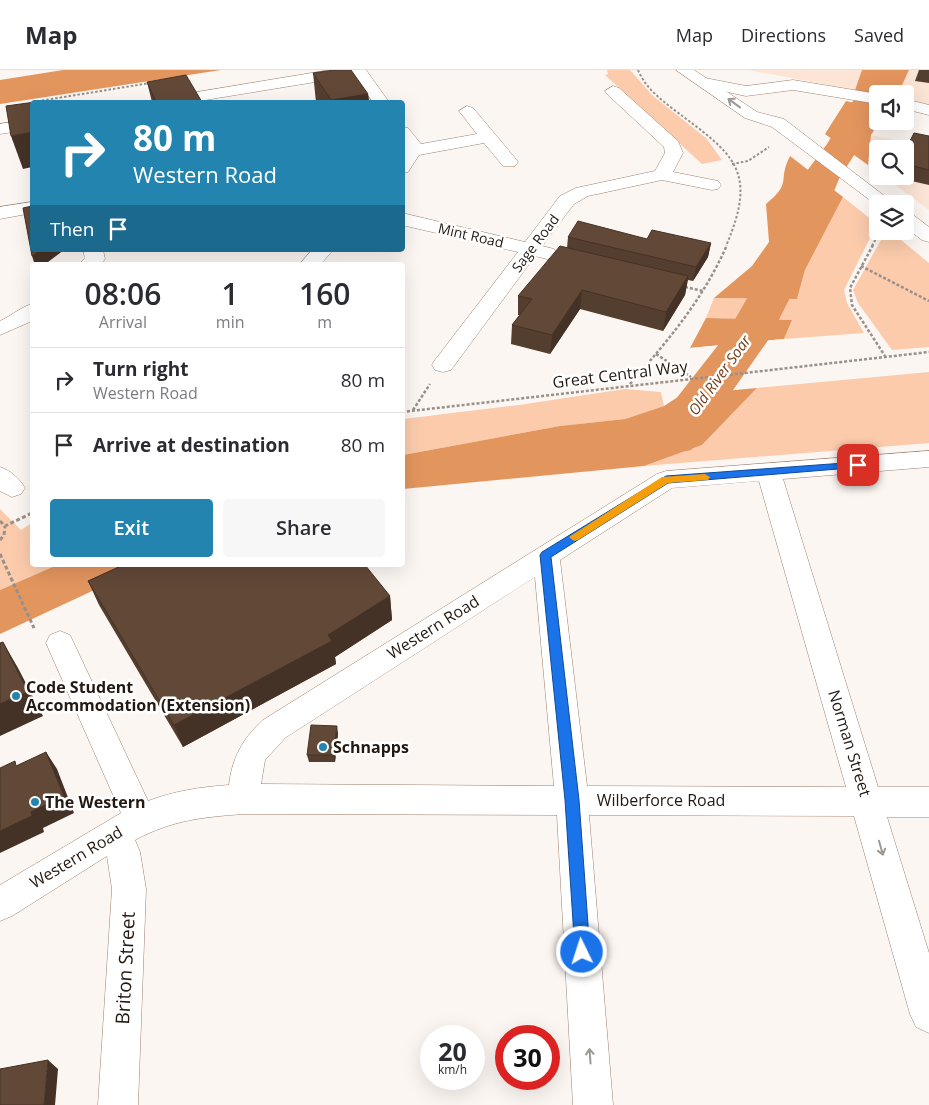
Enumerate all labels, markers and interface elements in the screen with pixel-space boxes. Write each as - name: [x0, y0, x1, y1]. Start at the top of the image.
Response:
- text: Map: [25, 18, 77, 51]
- text: Map: [676, 23, 713, 47]
- text: Directions: [741, 23, 826, 47]
- text: Saved: [854, 23, 904, 47]
- map controls: [869, 85, 914, 240]
- button: sound: [869, 85, 914, 130]
- one-way arrow: [728, 98, 741, 109]
- text: 80 m: [133, 114, 216, 161]
- icon: right: [50, 120, 115, 185]
- button: search: [869, 140, 914, 185]
- text: Western Road: [133, 159, 277, 189]
- button: layers: [869, 195, 914, 240]
- street label: Sage Road: [507, 210, 563, 276]
- icon: arrive: [104, 215, 132, 243]
- text: Then: [50, 216, 94, 242]
- street label: Mint Road: [436, 218, 506, 252]
- text: 08:06: [85, 273, 161, 314]
- text: 1: [222, 273, 239, 314]
- text: 160: [299, 273, 350, 314]
- text: Arrival: [99, 311, 147, 333]
- text: min: [216, 311, 245, 333]
- text: m: [317, 311, 332, 333]
- water label: Old River Soar: [683, 330, 755, 419]
- street label: Great Central Way: [551, 355, 690, 393]
- text: Turn right: [93, 356, 188, 382]
- icon: right: [50, 366, 78, 394]
- text: 80 m: [341, 367, 385, 393]
- text: Western Road: [93, 382, 198, 404]
- icon: arrive: [50, 431, 78, 459]
- text: Arrive at destination: [93, 432, 290, 458]
- text: 80 m: [341, 432, 385, 458]
- pin: [837, 444, 879, 486]
- icon: arrive: [844, 451, 872, 479]
- button: Exit: [50, 499, 213, 557]
- button: Share: [223, 499, 385, 557]
- street label: Western Road: [383, 590, 483, 664]
- place label: Code Student Accommodation (Extension): [26, 676, 250, 716]
- street label: Norman Street: [823, 687, 877, 799]
- marker: Code Student Accommodation (Extension): [10, 690, 22, 702]
- place label: Schnapps: [333, 736, 409, 758]
- marker: Schnapps: [317, 741, 329, 753]
- street label: Wilberforce Road: [597, 789, 725, 811]
- place label: The Western: [45, 791, 145, 813]
- marker: The Western: [29, 796, 41, 808]
- street label: Western Road: [25, 821, 127, 893]
- one-way arrow: [877, 840, 886, 856]
- street label: Briton Street: [109, 911, 141, 1025]
- position arrow: [555, 925, 607, 977]
- speed limit sign: 30: [495, 1025, 560, 1090]
- text: 20: [438, 1034, 467, 1068]
- one-way arrow: [585, 1049, 594, 1065]
- text: km/h: [438, 1061, 467, 1078]

